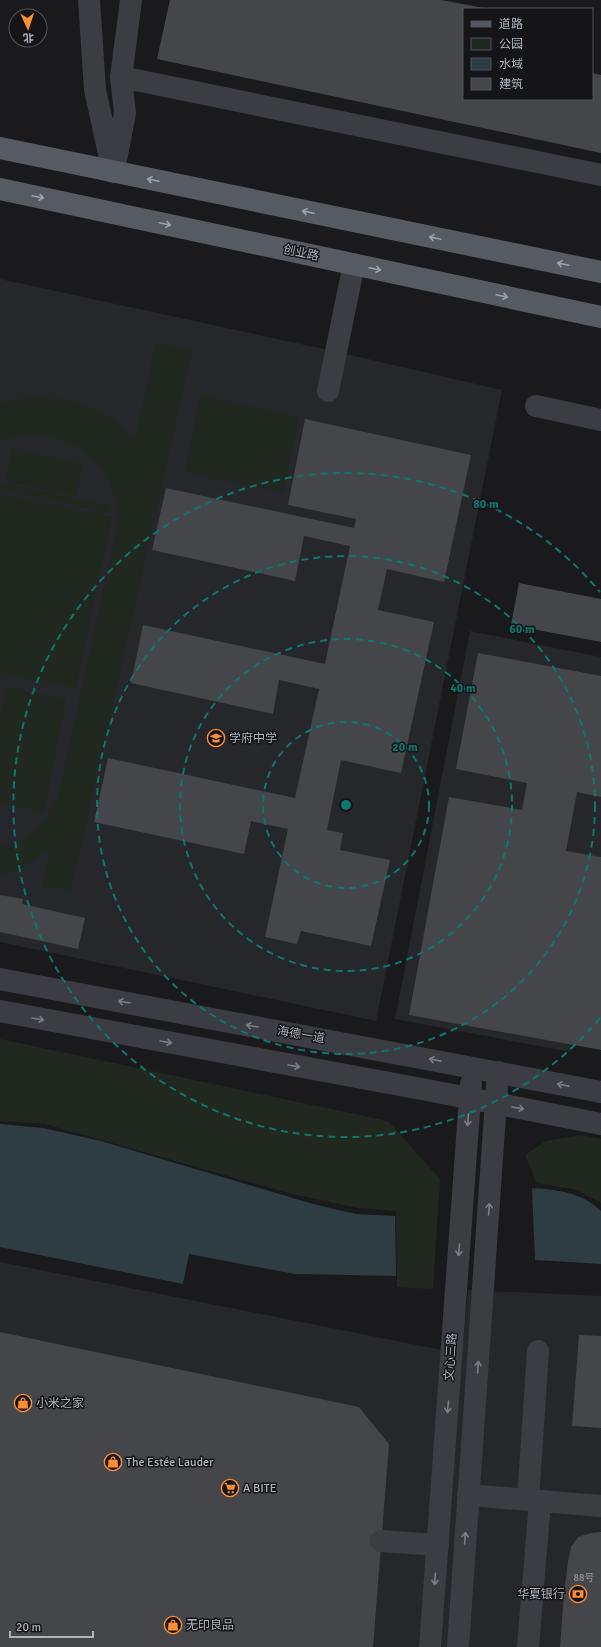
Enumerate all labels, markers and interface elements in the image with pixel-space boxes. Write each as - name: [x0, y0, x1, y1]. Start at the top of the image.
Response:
- north arrow: [8, 8, 48, 48]
- legend: [463, 8, 593, 100]
- text: 道路: [499, 17, 523, 32]
- text: 北: [23, 31, 34, 44]
- text: 公园: [499, 37, 523, 52]
- text: 水域: [499, 57, 523, 72]
- text: 建筑: [499, 77, 523, 92]
- one-way arrow: [147, 176, 160, 184]
- one-way arrow: [31, 193, 44, 201]
- one-way arrow: [302, 208, 315, 216]
- one-way arrow: [158, 221, 171, 229]
- one-way arrow: [429, 234, 442, 242]
- street label: 创业路: [282, 242, 320, 264]
- one-way arrow: [557, 260, 570, 268]
- one-way arrow: [368, 265, 381, 273]
- one-way arrow: [495, 292, 508, 300]
- text: 80 m: [473, 497, 499, 512]
- text: 60 m: [509, 622, 535, 637]
- text: 40 m: [450, 681, 476, 696]
- school or university icon: 学府中学: [206, 728, 226, 748]
- place label: 学府中学: [229, 731, 277, 746]
- text: 20 m: [392, 740, 418, 755]
- centre of rings: [339, 798, 353, 812]
- one-way arrow: [118, 998, 131, 1006]
- one-way arrow: [31, 1015, 44, 1023]
- one-way arrow: [246, 1022, 259, 1030]
- street label: 海德一道: [276, 1023, 326, 1047]
- one-way arrow: [159, 1038, 172, 1046]
- one-way arrow: [429, 1055, 442, 1063]
- one-way arrow: [287, 1062, 300, 1070]
- one-way arrow: [557, 1080, 570, 1088]
- one-way arrow: [511, 1104, 524, 1112]
- one-way arrow: [465, 1113, 472, 1126]
- one-way arrow: [485, 1203, 492, 1216]
- one-way arrow: [455, 1243, 462, 1256]
- street label: 文心三路: [442, 1333, 460, 1381]
- one-way arrow: [474, 1361, 481, 1374]
- shop icon: 小米之家: [13, 1393, 33, 1413]
- place label: 小米之家: [36, 1396, 84, 1411]
- one-way arrow: [444, 1400, 451, 1413]
- shop icon: The Estée Lauder: [103, 1452, 123, 1472]
- place label: The Estée Lauder: [126, 1455, 214, 1470]
- supermarket icon: A BITE: [220, 1478, 240, 1498]
- place label: A BITE: [243, 1481, 277, 1496]
- one-way arrow: [462, 1532, 469, 1545]
- one-way arrow: [432, 1572, 439, 1585]
- house number: 88号: [574, 1572, 594, 1584]
- bank icon: 华夏银行: [568, 1584, 588, 1604]
- place label: 华夏银行: [517, 1587, 565, 1602]
- scale bar: [10, 1613, 93, 1639]
- shop icon: 无印良品: [163, 1615, 183, 1635]
- place label: 无印良品: [186, 1618, 234, 1633]
- text: 20 m: [16, 1620, 41, 1635]

